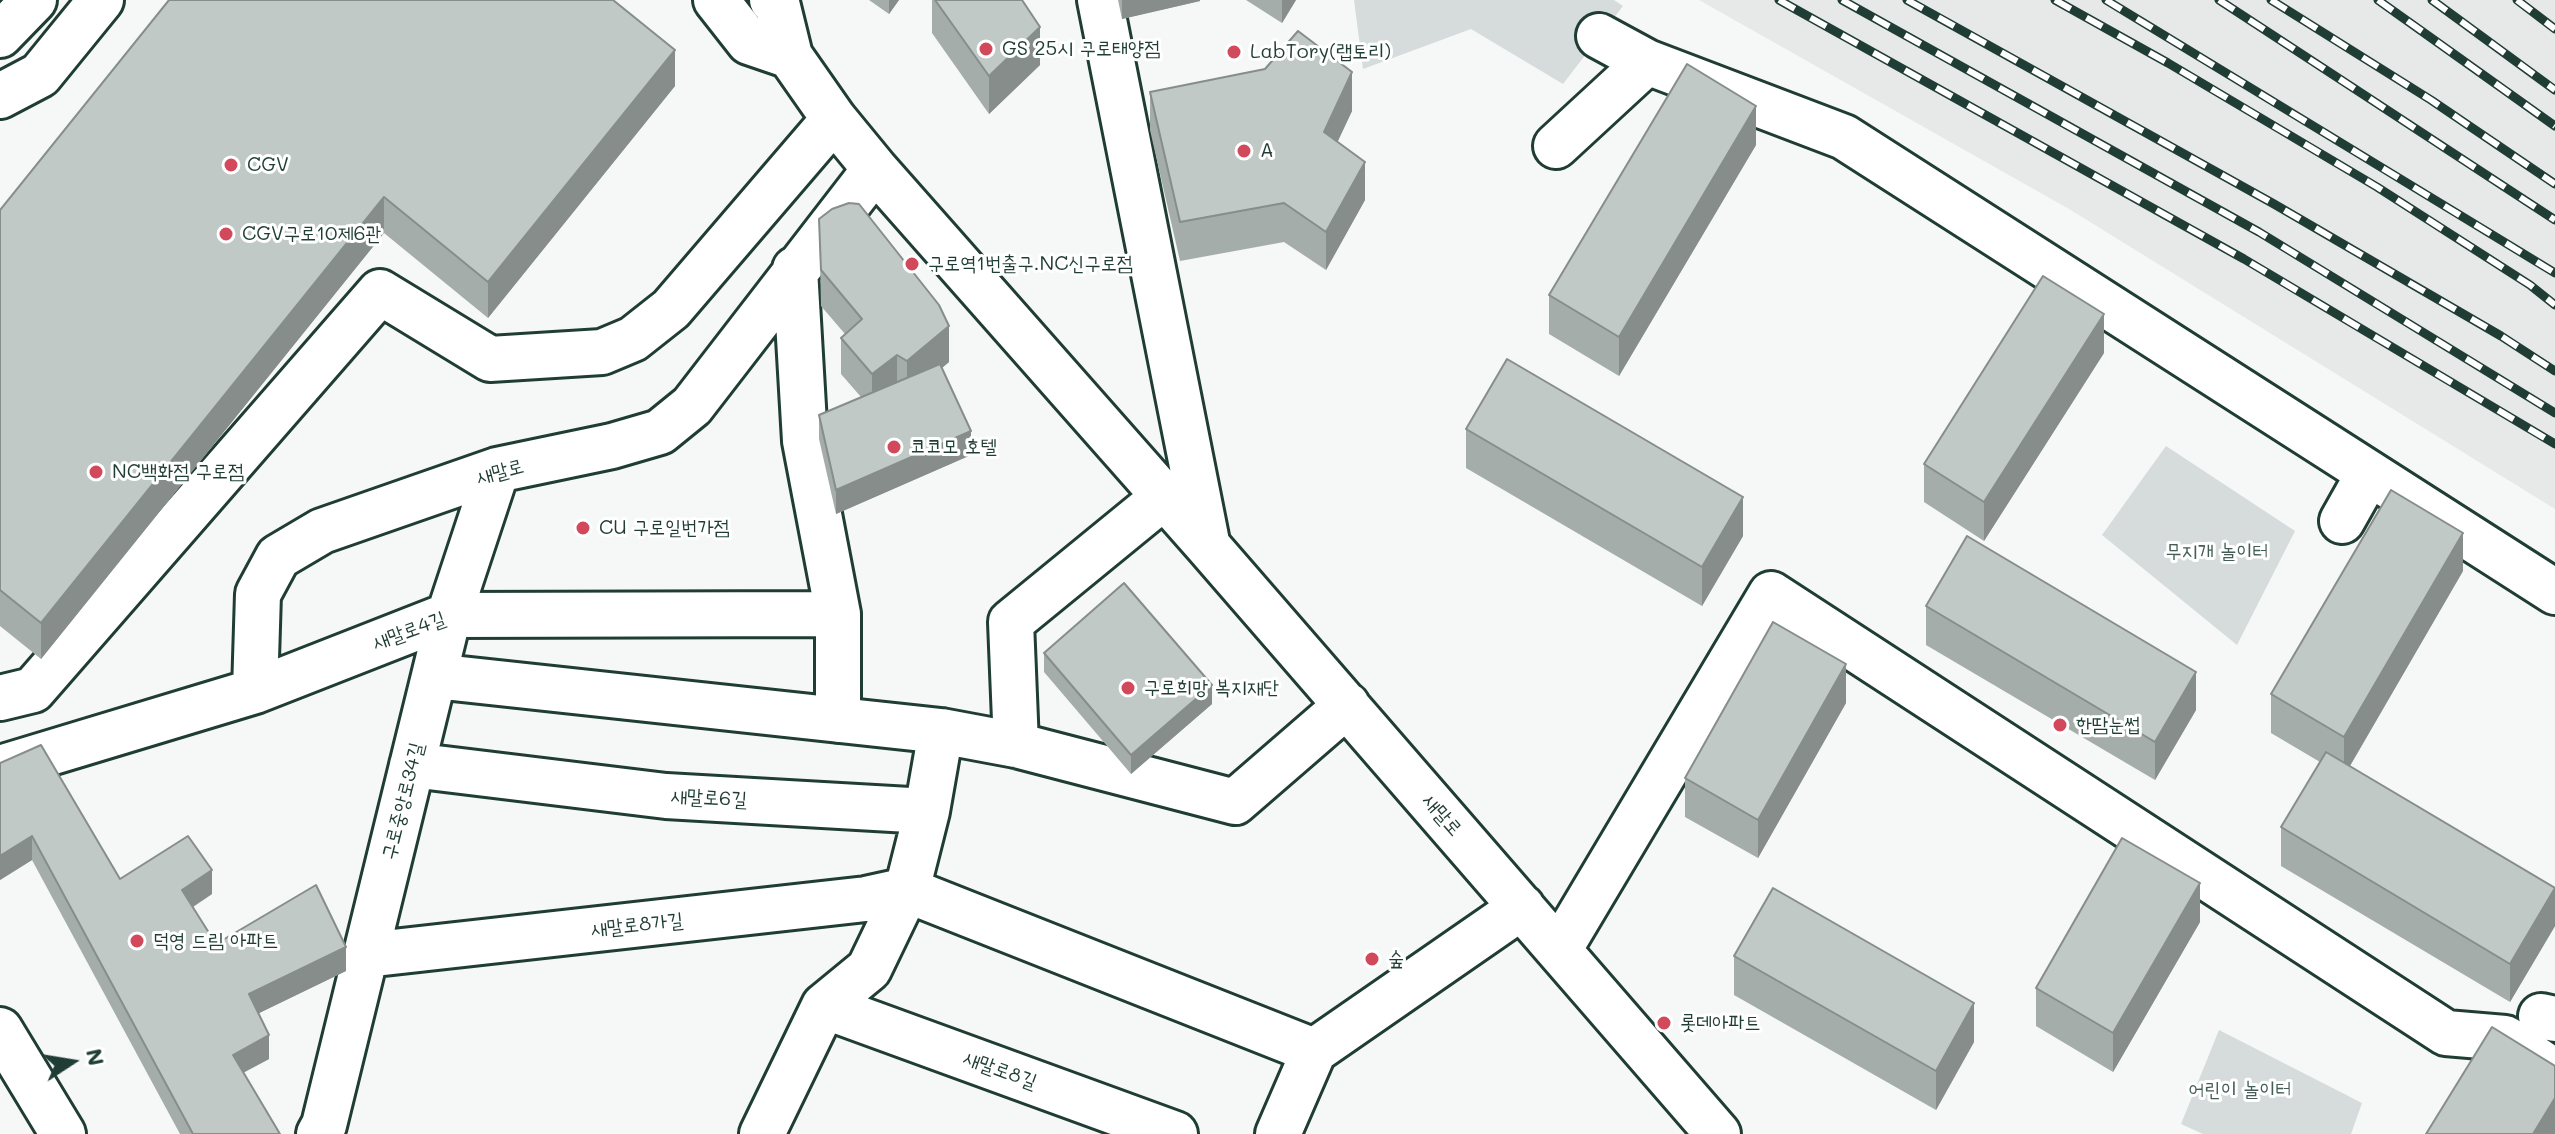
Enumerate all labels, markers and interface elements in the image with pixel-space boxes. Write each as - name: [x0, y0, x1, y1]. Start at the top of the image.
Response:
- place label: GS 25시 구로태양점: [1002, 37, 1160, 61]
- marker: GS 25시 구로태양점: [977, 40, 995, 58]
- place label: LabTory(랩토리): [1250, 40, 1391, 64]
- marker: LabTory(랩토리): [1225, 43, 1243, 61]
- place label: A: [1260, 139, 1274, 163]
- marker: A: [1235, 142, 1253, 160]
- place label: CGV: [247, 153, 289, 177]
- marker: CGV: [222, 156, 240, 174]
- place label: CGV구로10제6관: [242, 222, 382, 246]
- marker: CGV구로10제6관: [217, 225, 235, 243]
- place label: 구로역1번출구.NC신구로점: [928, 252, 1133, 276]
- marker: 구로역1번출구.NC신구로점: [903, 255, 921, 273]
- place label: 코코모 호텔: [910, 435, 997, 459]
- marker: 코코모 호텔: [885, 438, 903, 456]
- street label: 새말로: [474, 454, 526, 490]
- place label: NC백화점 구로점: [112, 460, 244, 484]
- marker: NC백화점 구로점: [87, 463, 105, 481]
- place label: CU 구로일번가점: [599, 516, 730, 540]
- marker: CU 구로일번가점: [574, 519, 592, 537]
- park label: 무지개 놀이터: [2166, 540, 2268, 564]
- street label: 새말로4길: [369, 607, 449, 655]
- place label: 구로희망 복지재단: [1144, 676, 1279, 700]
- marker: 구로희망 복지재단: [1119, 679, 1137, 697]
- place label: 한땀눈썹: [2076, 713, 2140, 737]
- marker: 한땀눈썹: [2051, 716, 2069, 734]
- street label: 구로중앙로34길: [377, 740, 429, 862]
- street label: 새말로6길: [670, 784, 748, 812]
- street label: 새말로: [1417, 789, 1467, 841]
- street label: 새말로8가길: [590, 908, 684, 942]
- place label: 덕영 드림 아파트: [153, 929, 278, 953]
- marker: 덕영 드림 아파트: [128, 932, 146, 950]
- place label: 숲: [1388, 947, 1404, 971]
- marker: 숲: [1363, 950, 1381, 968]
- place label: 롯데아파트: [1680, 1011, 1760, 1035]
- marker: 롯데아파트: [1655, 1014, 1673, 1032]
- north arrow: [32, 1022, 112, 1102]
- text: N: [80, 1046, 112, 1068]
- street label: 새말로8길: [960, 1046, 1040, 1094]
- park label: 어린이 놀이터: [2189, 1078, 2291, 1102]

